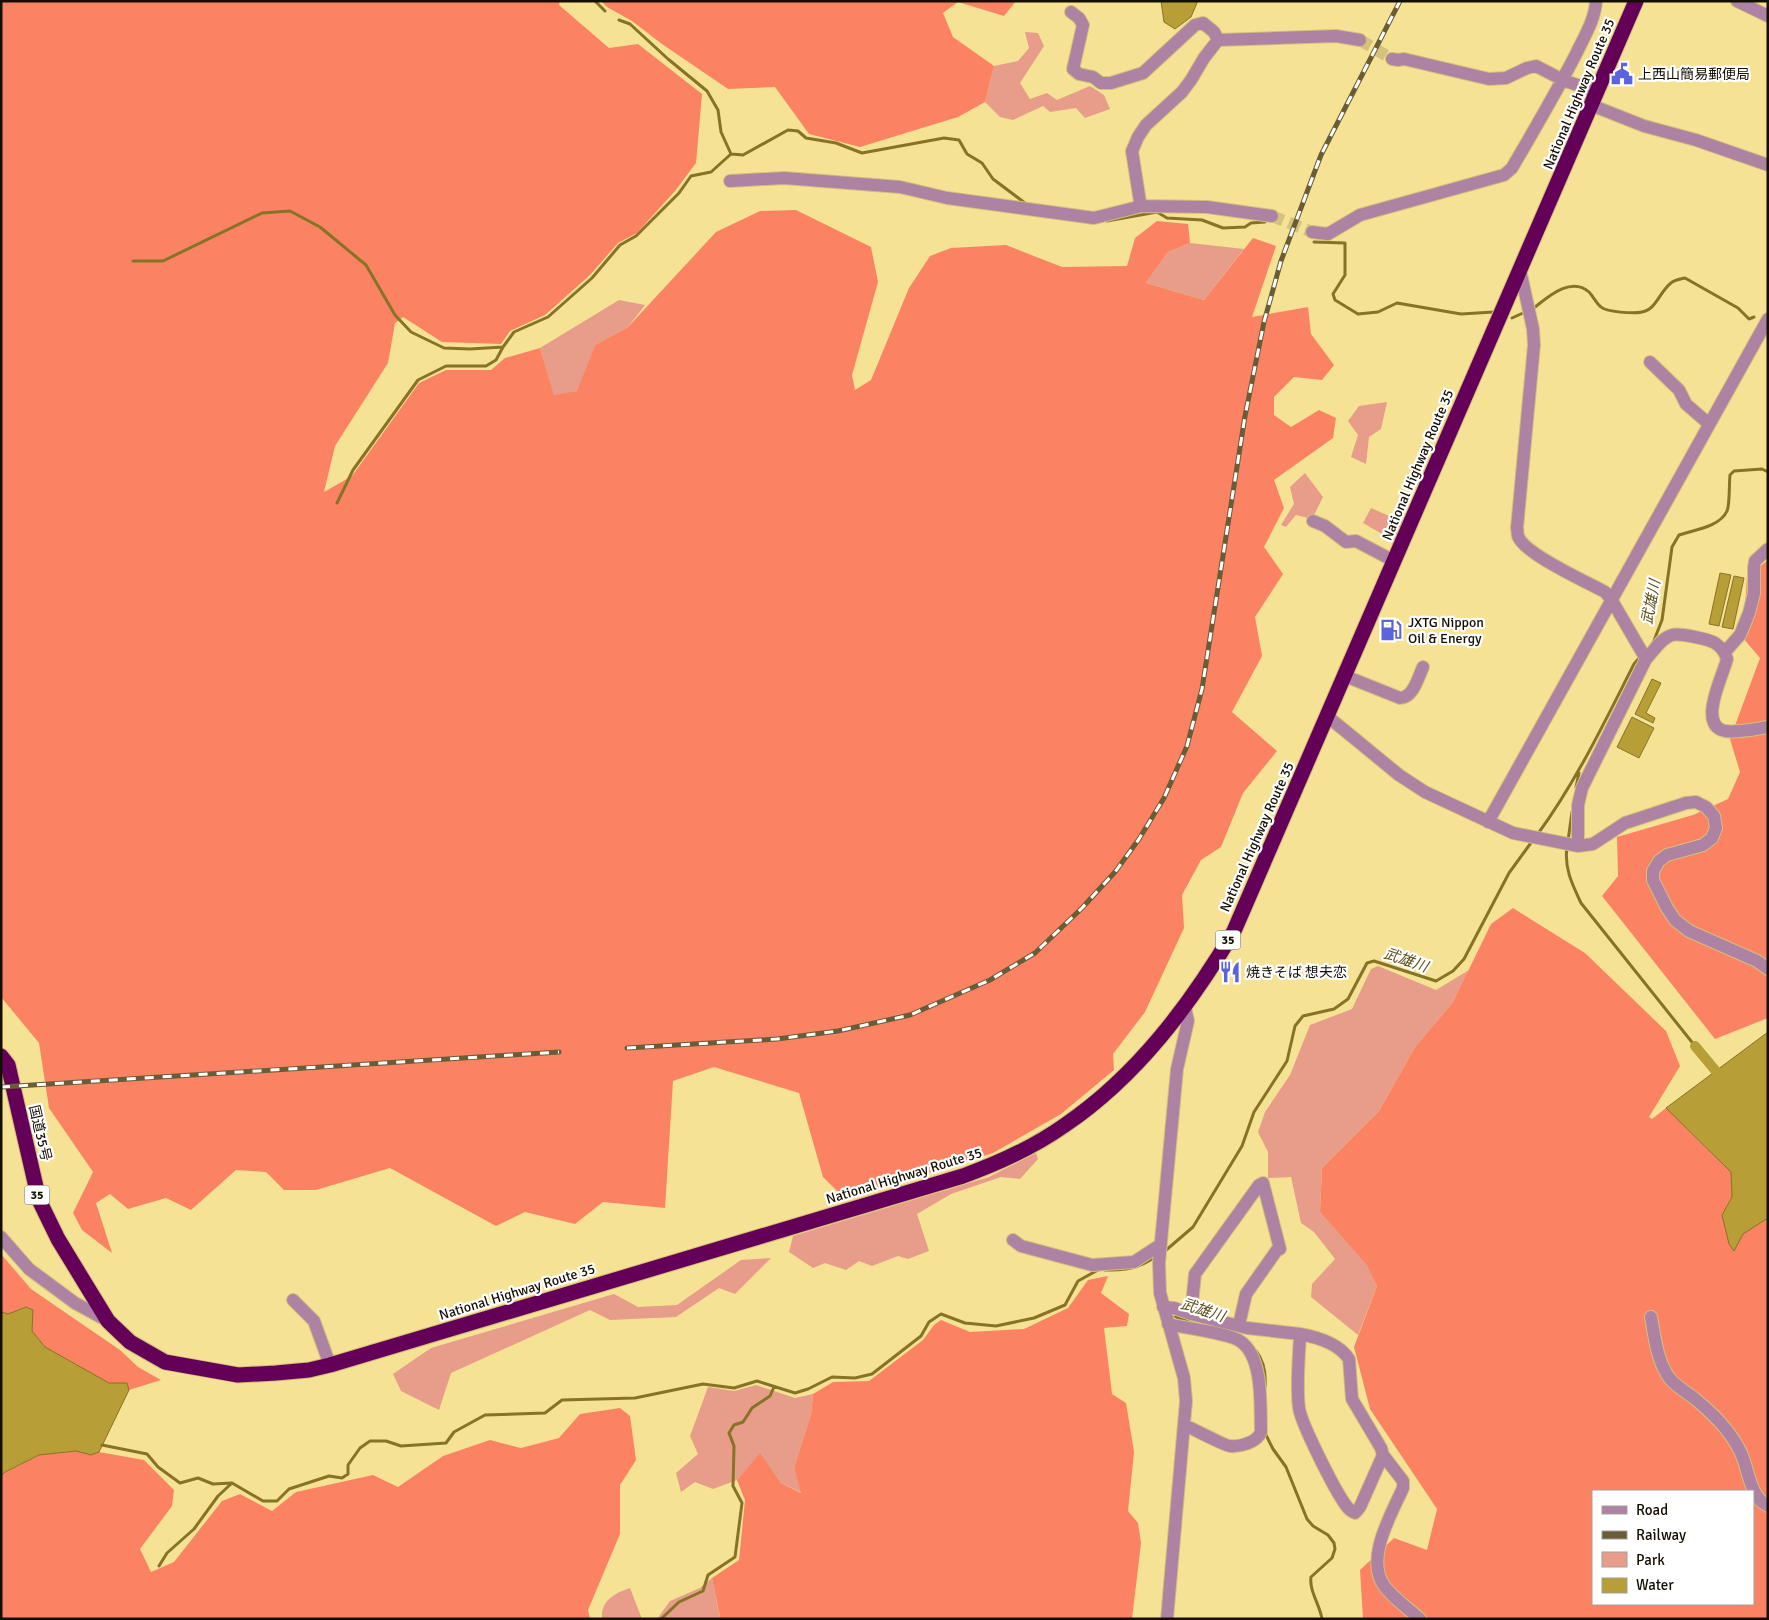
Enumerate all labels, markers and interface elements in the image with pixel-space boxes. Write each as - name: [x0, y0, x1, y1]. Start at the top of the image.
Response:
- street label: National Highway Route 35: [1539, 16, 1619, 172]
- public building icon: 上西山簡易郵便局: [1609, 61, 1635, 87]
- place label: 上西山簡易郵便局: [1638, 66, 1750, 83]
- street label: National Highway Route 35: [1378, 387, 1458, 543]
- water label: 武雄川: [1638, 576, 1665, 626]
- place label: JXTG Nippon Oil & Energy: [1408, 614, 1484, 647]
- fuel station icon: JXTG Nippon Oil & Energy: [1378, 617, 1404, 643]
- street label: National Highway Route 35: [1216, 759, 1298, 915]
- road number: 35: [1216, 930, 1240, 950]
- water label: 武雄川: [1382, 944, 1432, 976]
- restaurant icon: 焼きそば 想夫恋: [1217, 959, 1243, 985]
- place label: 焼きそば 想夫恋: [1246, 964, 1347, 981]
- street label: 国道35号: [25, 1103, 55, 1163]
- street label: National Highway Route 35: [824, 1144, 984, 1208]
- road number: 35: [24, 1186, 50, 1204]
- street label: National Highway Route 35: [437, 1260, 597, 1324]
- water label: 武雄川: [1179, 1294, 1229, 1326]
- legend: [1592, 1490, 1754, 1605]
- text: Road: [1636, 1501, 1668, 1519]
- text: Railway: [1636, 1526, 1686, 1544]
- text: Park: [1636, 1551, 1665, 1569]
- text: Water: [1636, 1576, 1674, 1594]

